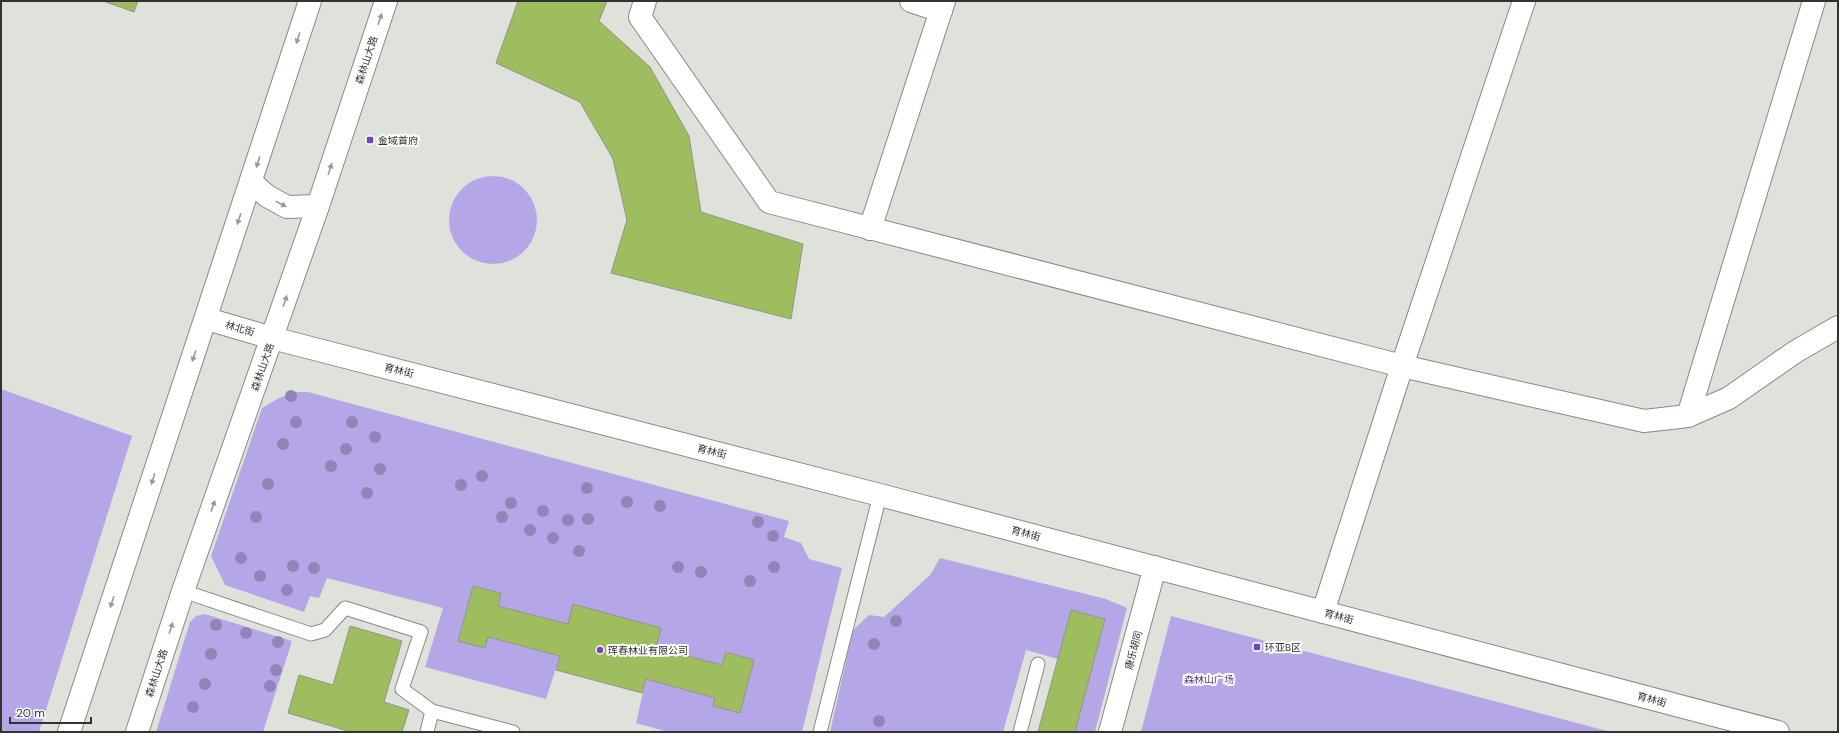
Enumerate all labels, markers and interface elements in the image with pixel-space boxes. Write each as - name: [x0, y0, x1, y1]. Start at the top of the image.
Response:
- one-way arrow: [377, 13, 383, 25]
- one-way arrow: [295, 32, 301, 44]
- street label: 森林山大路: [353, 34, 380, 86]
- place label: 金域首府: [378, 134, 418, 147]
- marker: 金域首府: [365, 135, 375, 145]
- one-way arrow: [255, 156, 261, 168]
- one-way arrow: [327, 163, 333, 175]
- one-way arrow: [276, 201, 287, 207]
- one-way arrow: [236, 214, 242, 226]
- one-way arrow: [283, 294, 289, 306]
- street label: 林北街: [224, 318, 256, 339]
- street label: 森林山大路: [248, 341, 277, 393]
- one-way arrow: [191, 350, 197, 362]
- street label: 育林街: [383, 361, 415, 380]
- street label: 育林街: [696, 442, 728, 461]
- one-way arrow: [150, 473, 156, 485]
- one-way arrow: [211, 499, 217, 511]
- street label: 育林街: [1010, 523, 1042, 544]
- one-way arrow: [109, 597, 115, 609]
- street label: 育林街: [1323, 606, 1355, 627]
- one-way arrow: [168, 622, 174, 634]
- street label: 康乐胡同: [1122, 629, 1145, 671]
- place label: 环亚B区: [1265, 641, 1301, 654]
- marker: 环亚B区: [1252, 642, 1262, 652]
- place label: 珲春林业有限公司: [608, 644, 688, 657]
- marker: 珲春林业有限公司: [595, 645, 605, 655]
- street label: 森林山大路: [143, 647, 170, 699]
- park label: 森林山广场: [1184, 673, 1234, 686]
- street label: 育林街: [1636, 689, 1668, 710]
- scale bar: [10, 699, 91, 725]
- text: 20 m: [16, 705, 45, 721]

